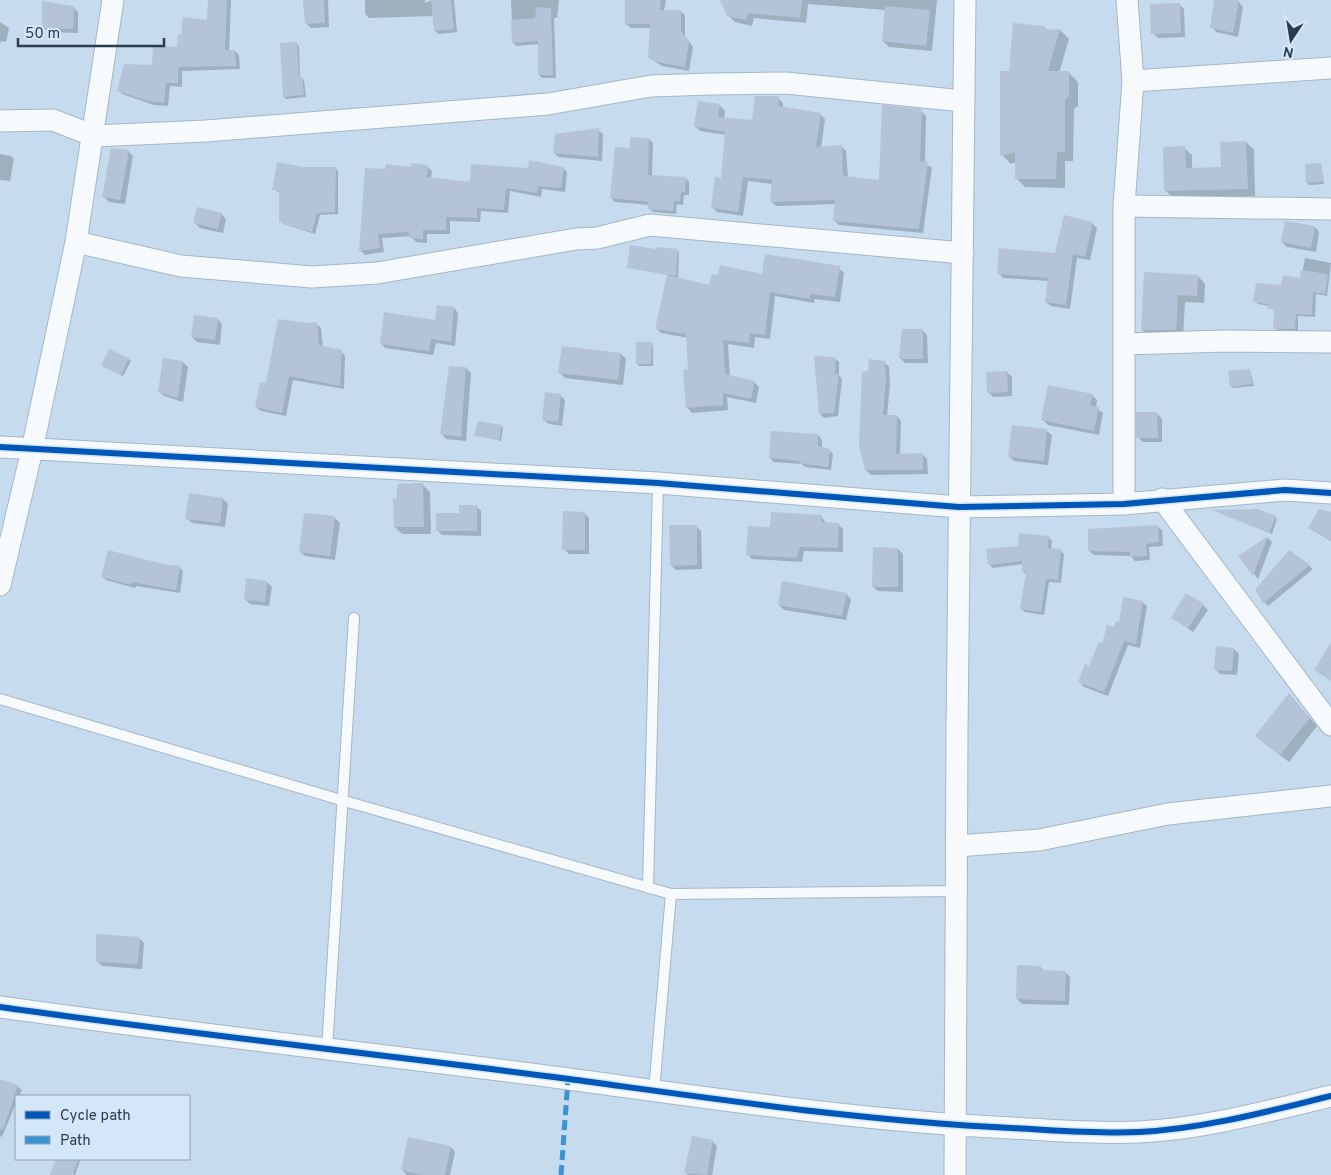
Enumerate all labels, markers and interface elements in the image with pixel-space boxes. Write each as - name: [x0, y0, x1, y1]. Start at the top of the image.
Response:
- scale bar: [18, 15, 164, 47]
- north arrow: [1266, 15, 1316, 65]
- text: 50 m: [25, 25, 60, 44]
- text: N: [1282, 42, 1295, 61]
- legend: [15, 1095, 190, 1160]
- text: Cycle path: [60, 1107, 131, 1126]
- text: Path: [60, 1132, 91, 1151]

